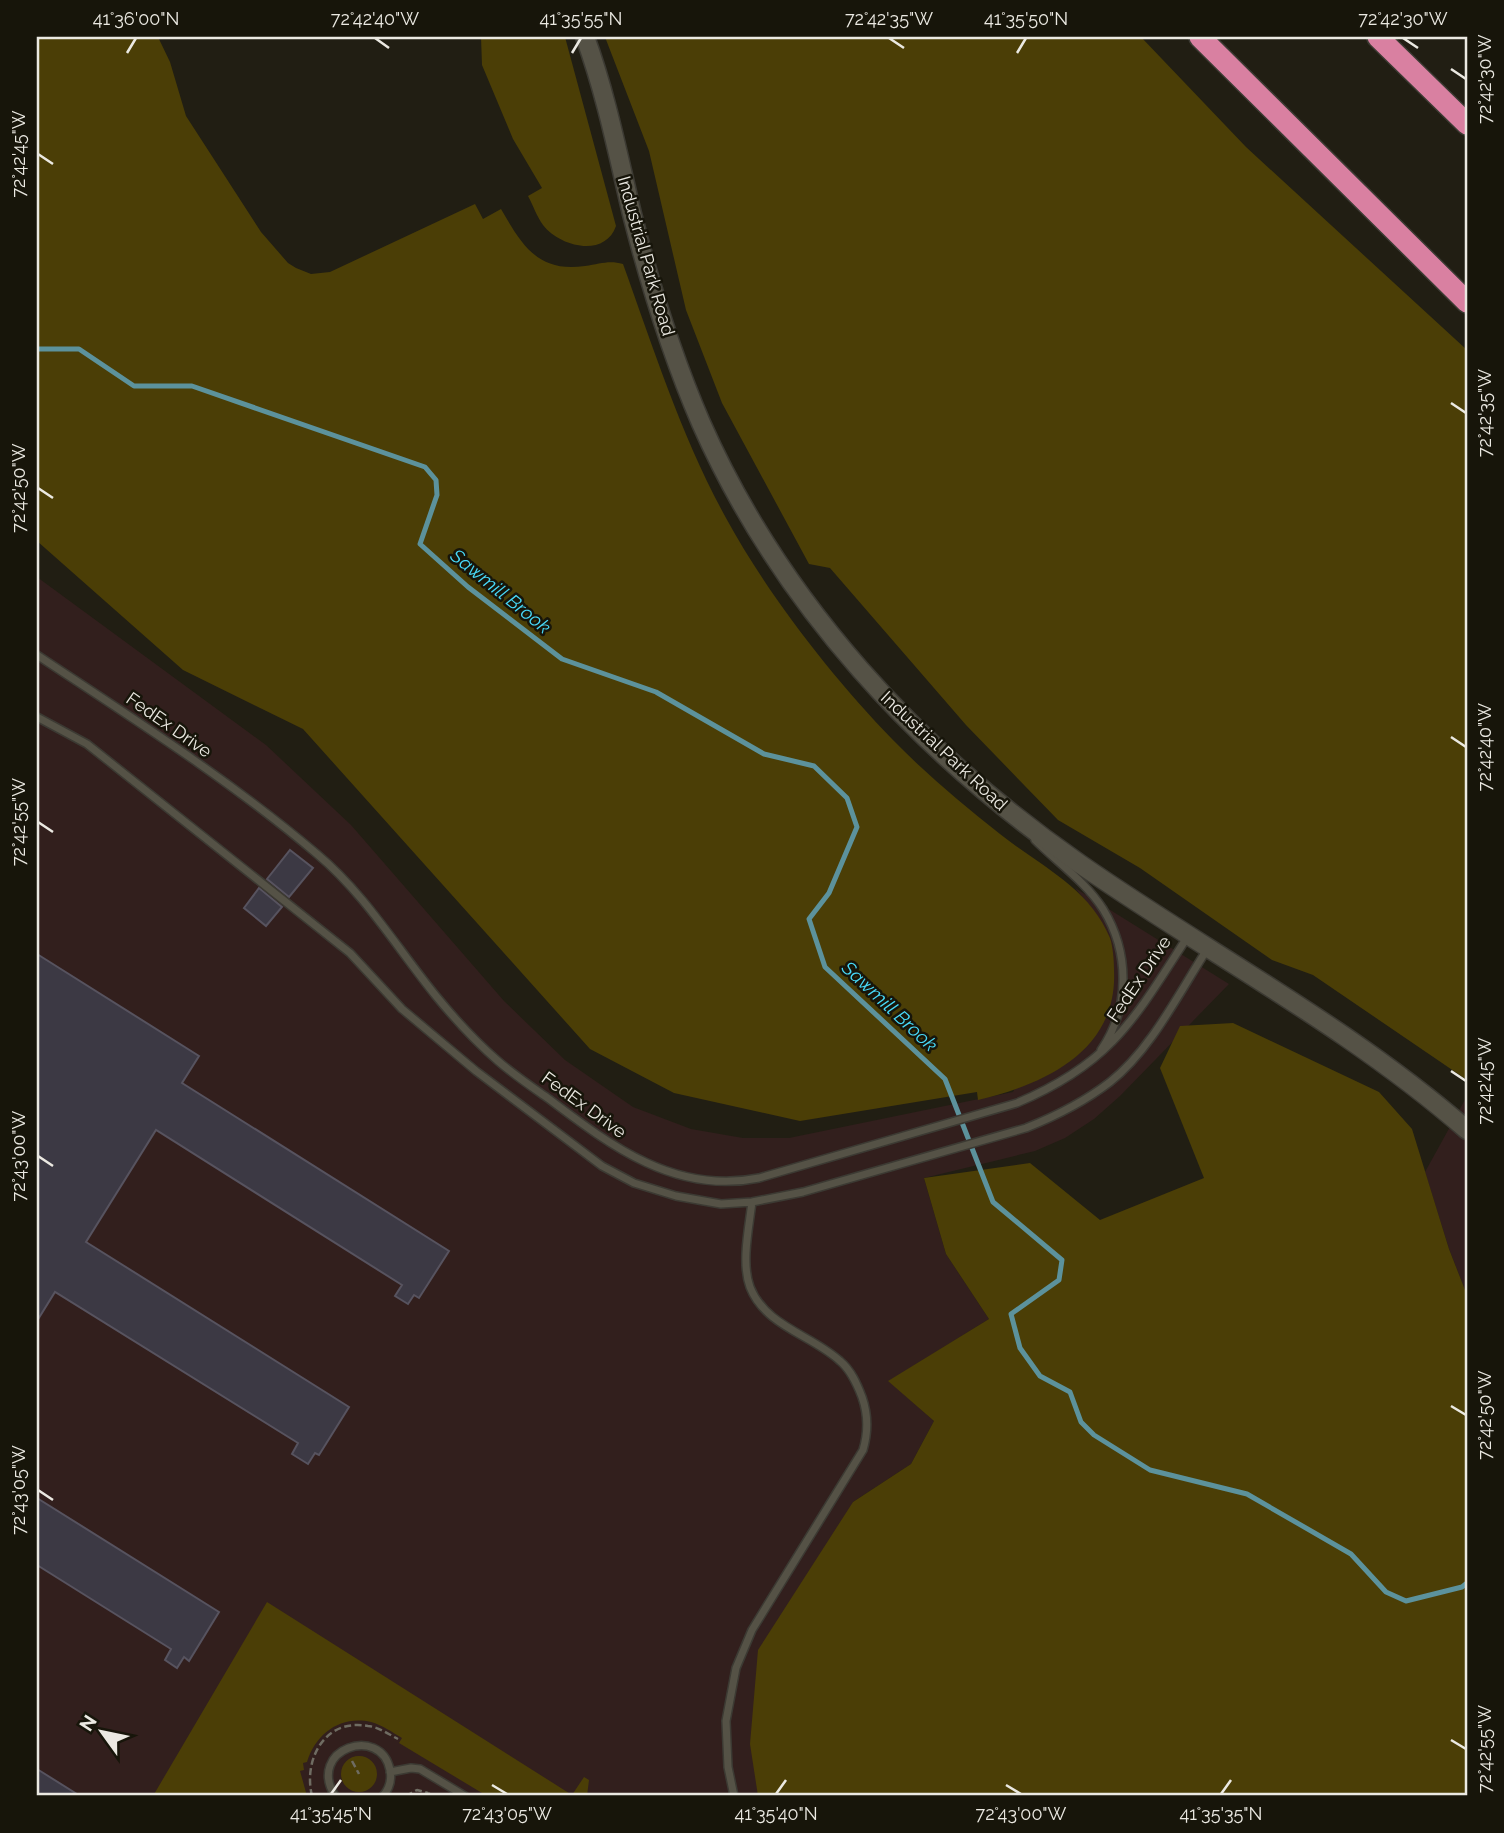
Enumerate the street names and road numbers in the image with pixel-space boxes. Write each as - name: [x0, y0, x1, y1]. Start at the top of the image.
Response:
- street label: Industrial Park Road: [614, 174, 679, 338]
- street label: FedEx Drive: [123, 687, 216, 762]
- street label: Industrial Park Road: [877, 687, 1012, 815]
- street label: FedEx Drive: [1102, 931, 1175, 1026]
- street label: FedEx Drive: [538, 1067, 631, 1143]

